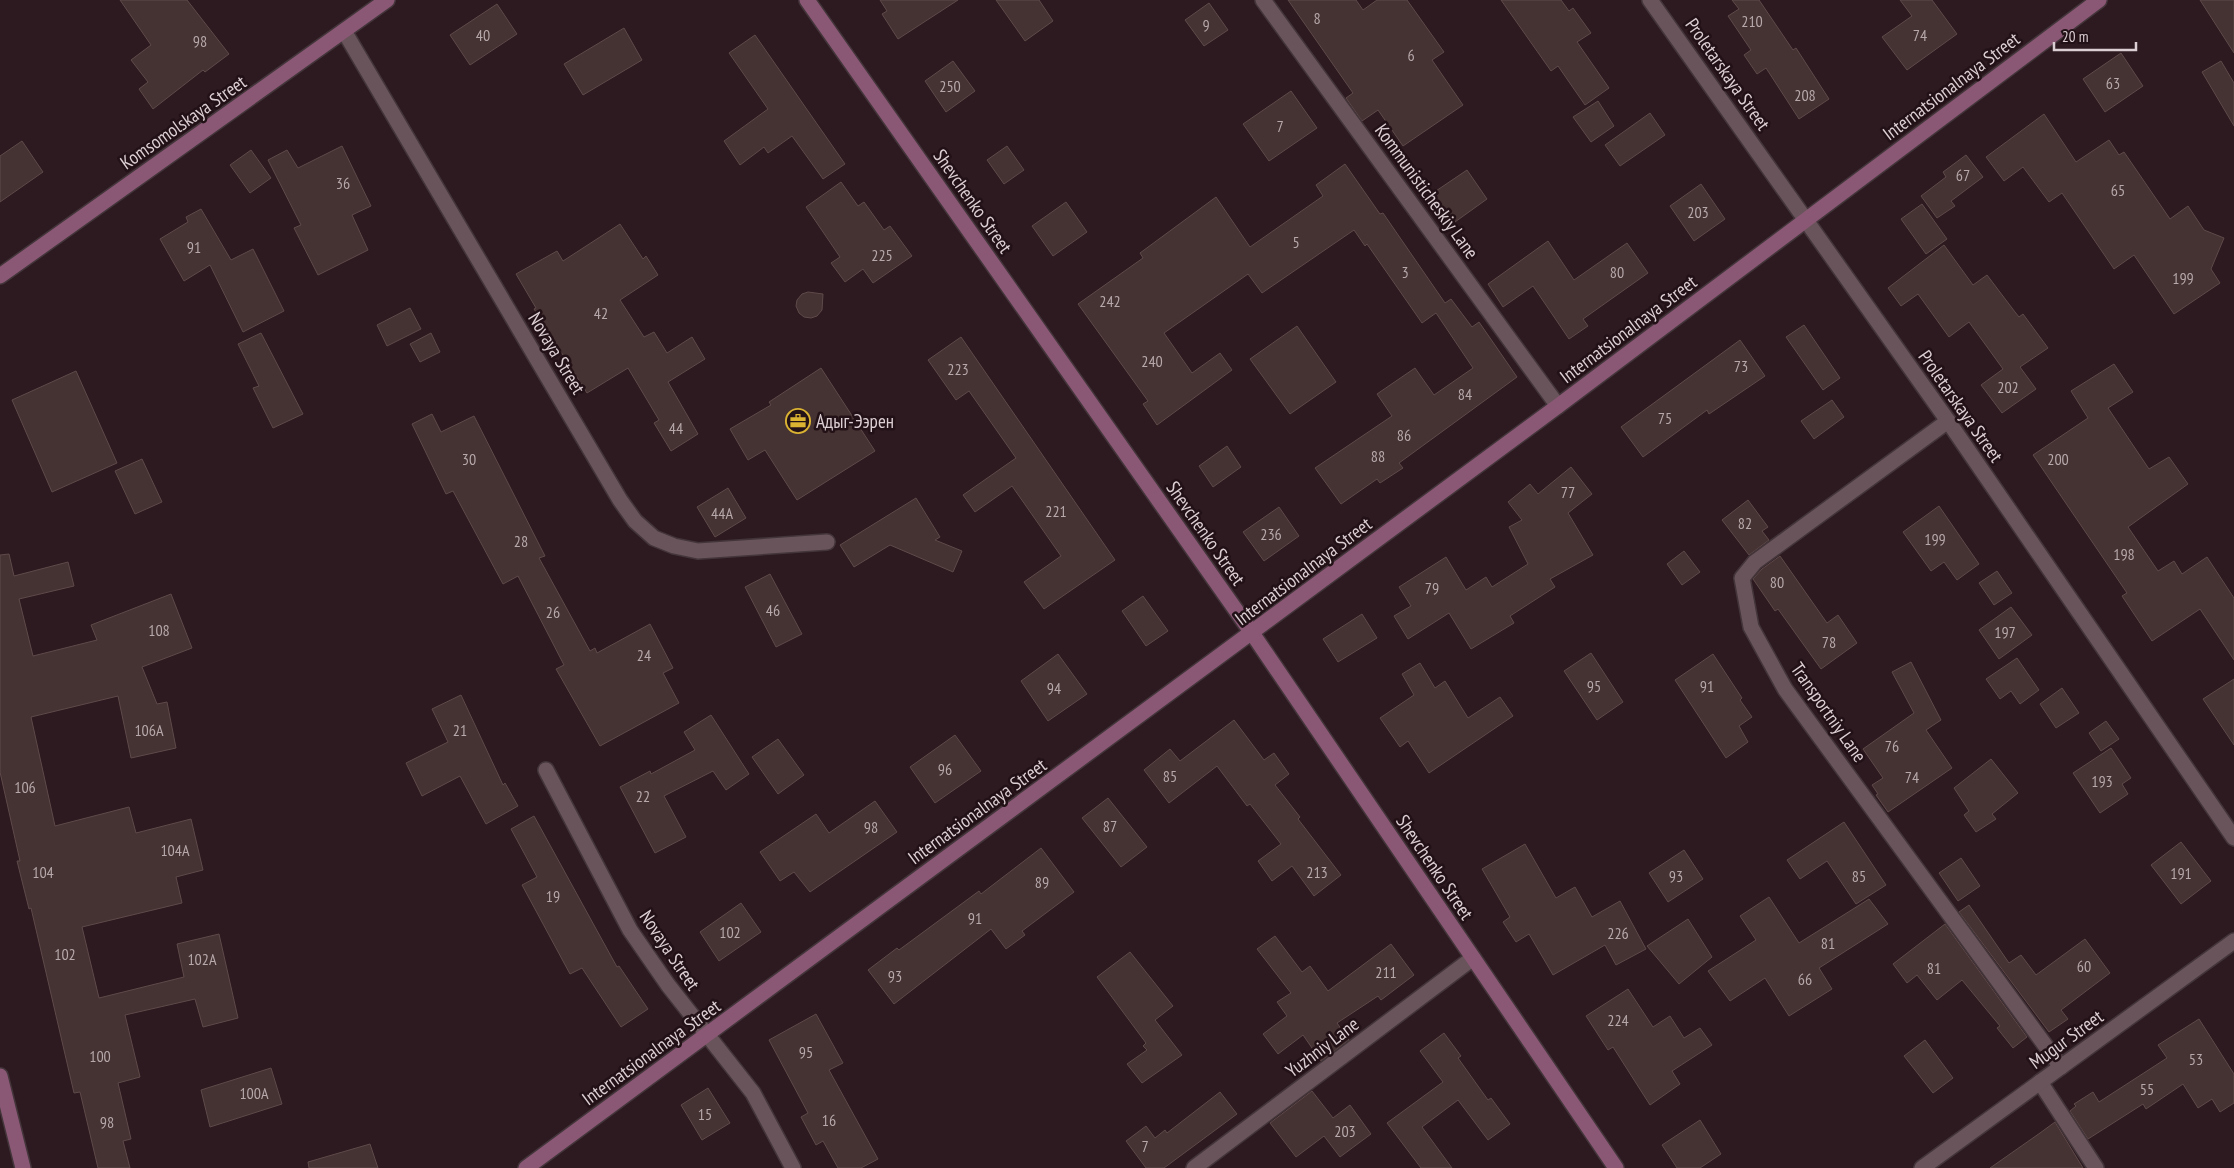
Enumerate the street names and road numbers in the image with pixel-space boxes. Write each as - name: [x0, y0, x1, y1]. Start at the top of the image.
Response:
- street label: Proletarskaya Street: [1681, 13, 1776, 135]
- street label: Internatsionalnaya Street: [1878, 26, 2025, 145]
- street label: Komsomolskaya Street: [115, 69, 251, 174]
- street label: Kommunisticheskiy Lane: [1370, 119, 1484, 263]
- street label: Shevchenko Street: [928, 144, 1018, 258]
- street label: Internatsionalnaya Street: [1555, 269, 1702, 388]
- street label: Novaya Street: [523, 308, 591, 399]
- street label: Proletarskaya Street: [1914, 345, 2009, 467]
- street label: Shevchenko Street: [1161, 476, 1251, 590]
- street label: Internatsionalnaya Street: [1230, 511, 1377, 630]
- street label: Transportniy Lane: [1786, 657, 1872, 767]
- street label: Internatsionalnaya Street: [903, 752, 1052, 869]
- street label: Shevchenko Street: [1391, 810, 1479, 925]
- street label: Novaya Street: [635, 905, 706, 995]
- street label: Internatsionalnaya Street: [577, 993, 726, 1110]
- street label: Mugur Street: [2024, 1004, 2108, 1074]
- street label: Yuzhniy Lane: [1281, 1012, 1363, 1082]

